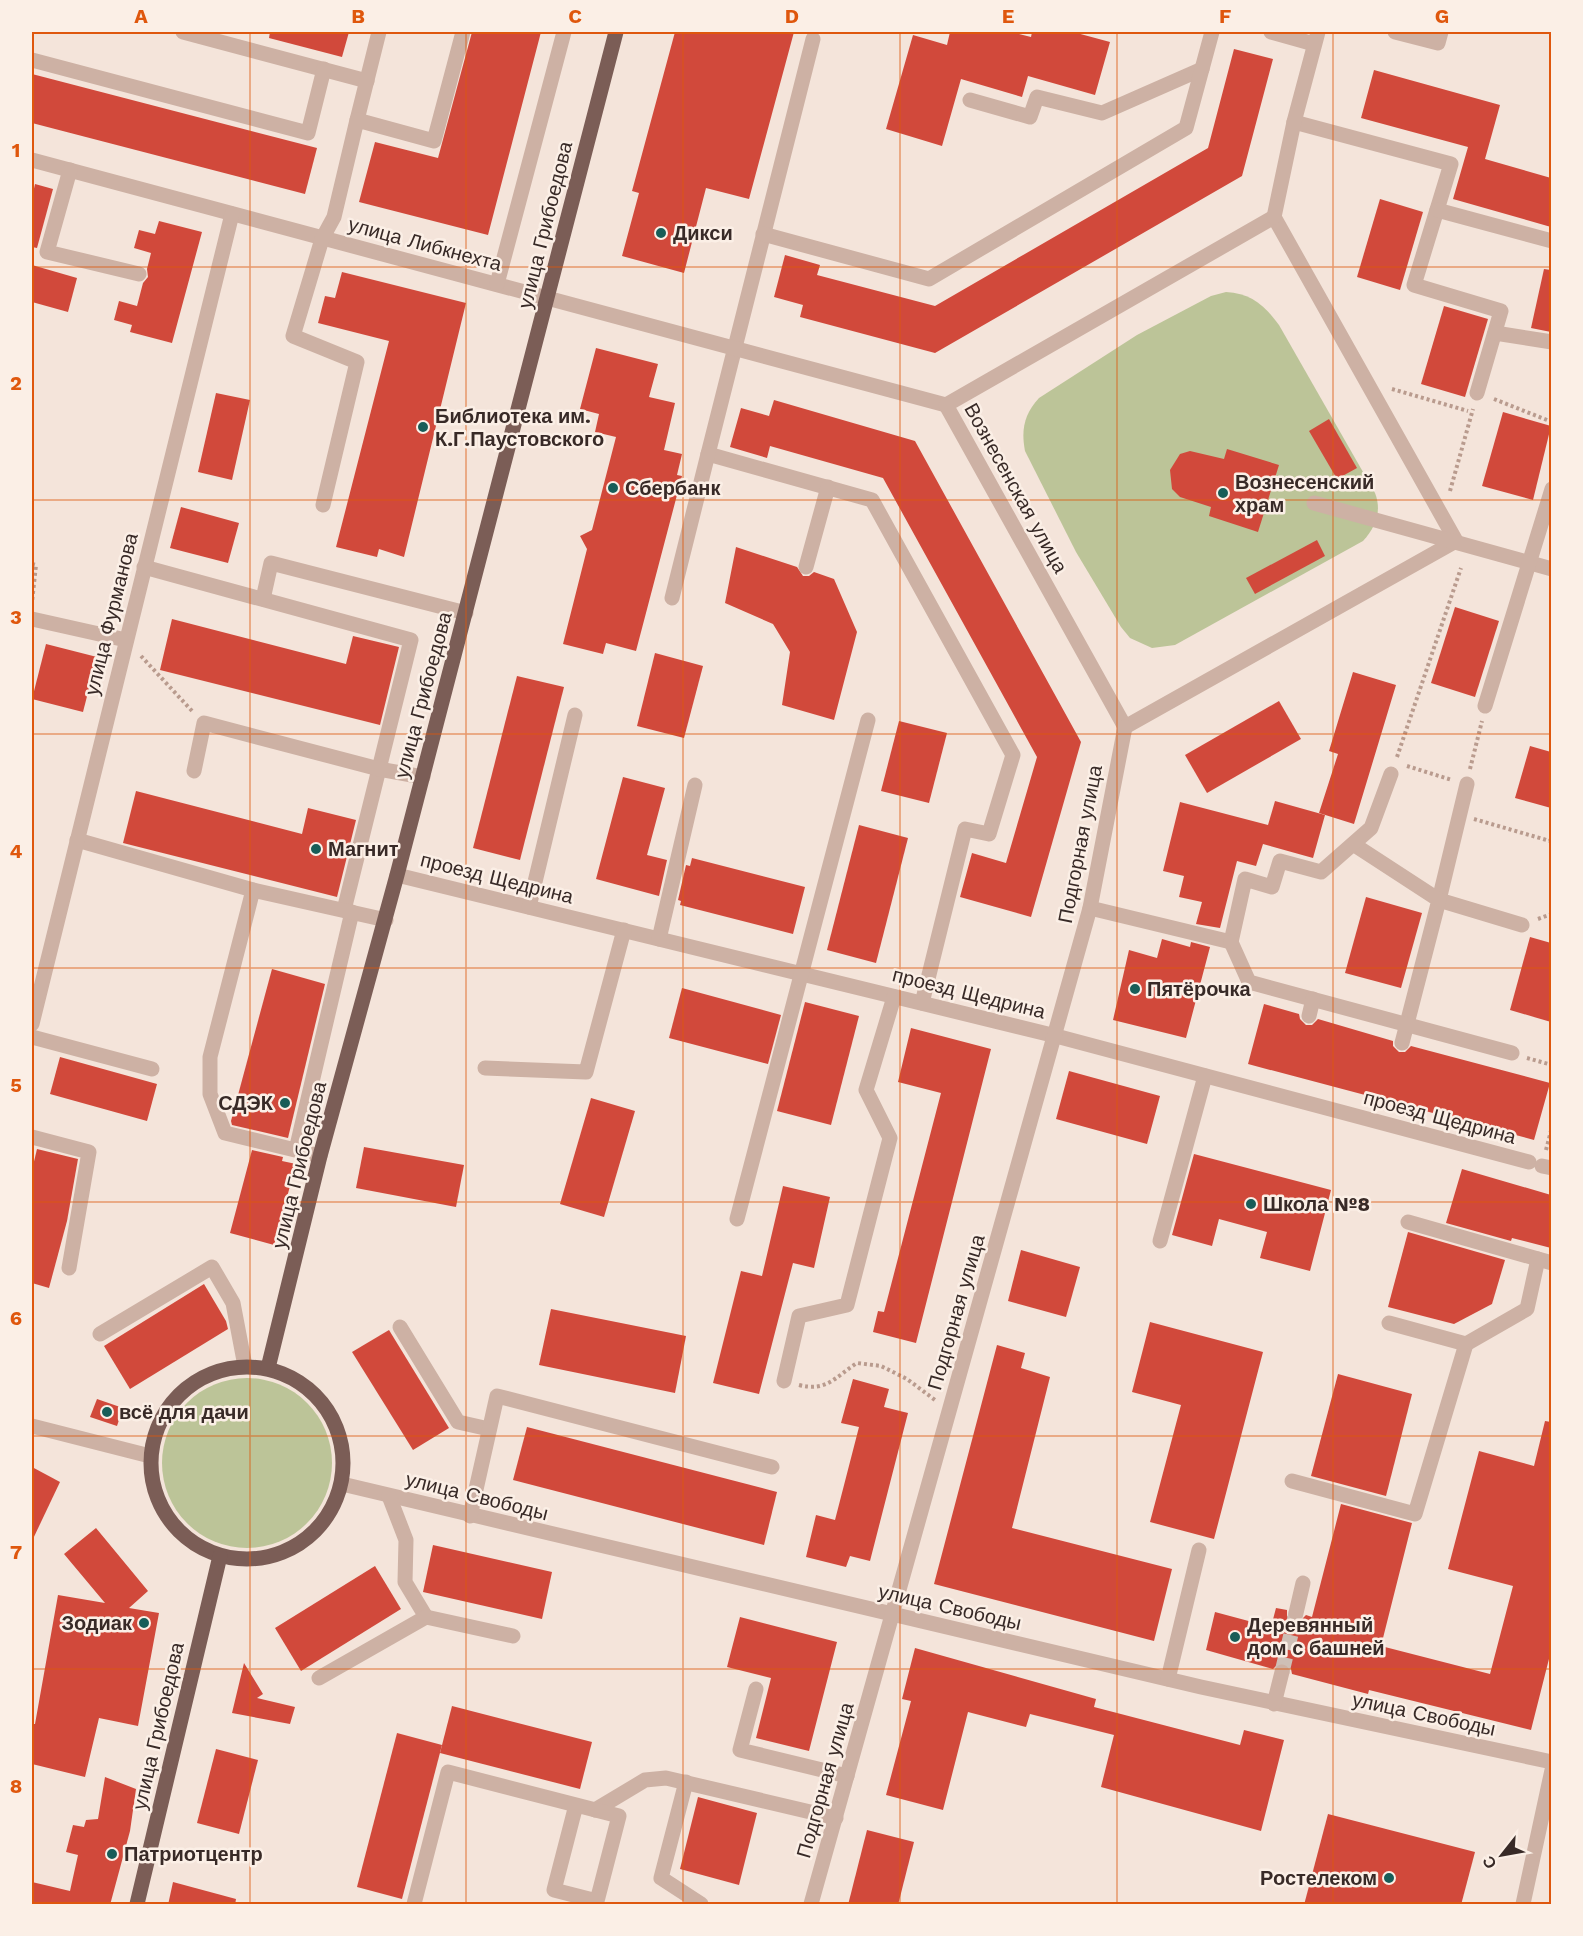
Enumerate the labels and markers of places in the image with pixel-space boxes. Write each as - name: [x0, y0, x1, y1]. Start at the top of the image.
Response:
- place label: Дикси: [673, 221, 733, 245]
- marker: Дикси: [654, 226, 668, 240]
- place label: Библиотека им. К.Г.Паустовского: [435, 404, 604, 451]
- marker: Библиотека им. К.Г.Паустовского: [416, 420, 430, 434]
- place label: Вознесенский храм: [1235, 470, 1374, 517]
- place label: Сбербанк: [625, 476, 721, 500]
- marker: Сбербанк: [606, 481, 620, 495]
- marker: Вознесенский храм: [1216, 486, 1230, 500]
- place label: Магнит: [328, 837, 399, 861]
- marker: Магнит: [309, 842, 323, 856]
- place label: Пятёрочка: [1147, 977, 1252, 1001]
- marker: Пятёрочка: [1128, 982, 1142, 996]
- place label: СДЭК: [218, 1091, 274, 1115]
- marker: СДЭК: [278, 1096, 292, 1110]
- place label: Школа №8: [1263, 1192, 1370, 1216]
- marker: Школа №8: [1244, 1197, 1258, 1211]
- place label: всё для дачи: [119, 1400, 249, 1424]
- marker: всё для дачи: [100, 1405, 114, 1419]
- place label: Зодиак: [61, 1611, 133, 1635]
- place label: Деревянный дом с башней: [1247, 1613, 1385, 1660]
- marker: Зодиак: [137, 1616, 151, 1630]
- marker: Деревянный дом с башней: [1228, 1630, 1242, 1644]
- place label: Патриотцентр: [124, 1842, 263, 1866]
- marker: Патриотцентр: [105, 1847, 119, 1861]
- place label: Ростелеком: [1260, 1866, 1377, 1890]
- marker: Ростелеком: [1382, 1871, 1396, 1885]

